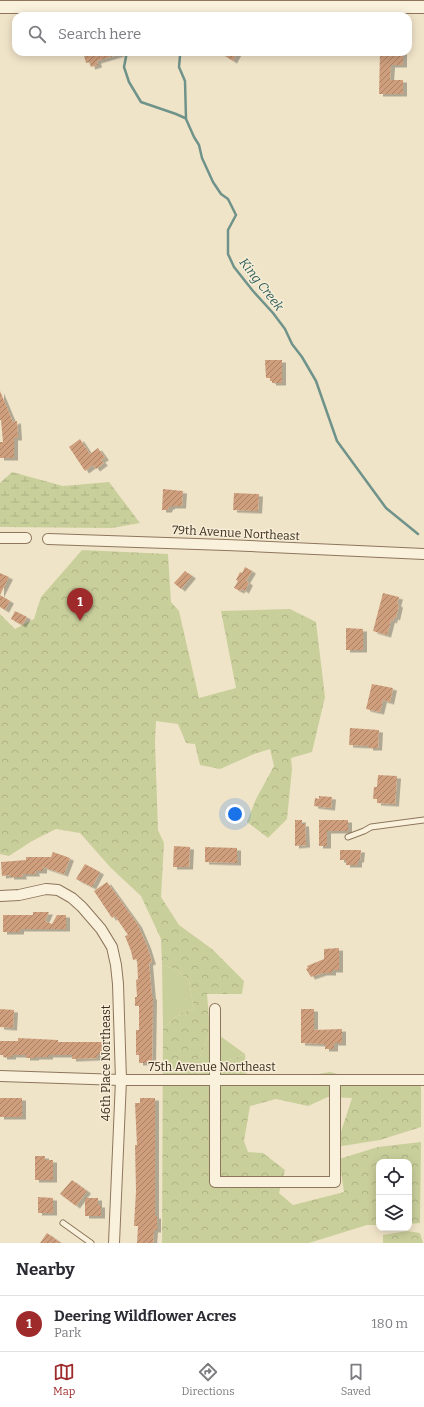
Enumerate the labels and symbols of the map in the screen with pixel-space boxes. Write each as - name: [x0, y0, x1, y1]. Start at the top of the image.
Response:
- water label: King Creek: [236, 255, 288, 315]
- street label: 79th Avenue Northeast: [172, 523, 301, 543]
- pin: 1: [67, 588, 93, 621]
- your location: [225, 804, 245, 824]
- street label: 46th Place Northeast: [99, 1004, 113, 1121]
- street label: 75th Avenue Northeast: [148, 1060, 276, 1074]

